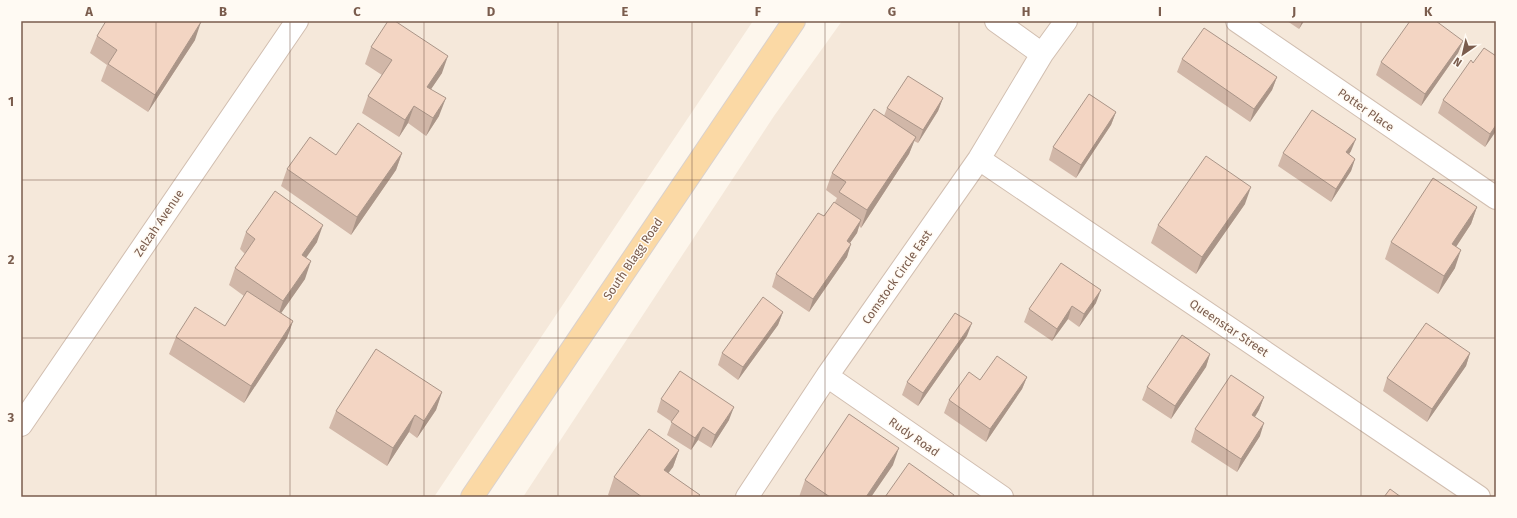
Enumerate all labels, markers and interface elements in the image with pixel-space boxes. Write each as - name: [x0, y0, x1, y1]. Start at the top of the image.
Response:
- text: A: [84, 4, 93, 19]
- text: B: [219, 4, 227, 19]
- text: C: [353, 4, 361, 19]
- text: D: [487, 4, 496, 19]
- text: E: [622, 4, 629, 19]
- text: F: [755, 4, 762, 19]
- text: G: [888, 4, 896, 19]
- text: H: [1022, 4, 1030, 19]
- text: I: [1158, 4, 1162, 19]
- text: J: [1291, 4, 1296, 19]
- text: K: [1424, 4, 1433, 19]
- north arrow: [1443, 34, 1483, 74]
- text: N: [1451, 54, 1464, 69]
- street label: Potter Place: [1335, 86, 1397, 134]
- text: 1: [8, 94, 14, 109]
- street label: Zelzah Avenue: [131, 187, 187, 259]
- street label: South Blagg Road: [600, 215, 666, 303]
- street label: Comstock Circle East: [859, 227, 935, 327]
- text: 2: [8, 252, 15, 267]
- street label: Queenstar Street: [1187, 296, 1272, 360]
- text: 3: [7, 410, 15, 425]
- street label: Rudy Road: [886, 415, 942, 459]

